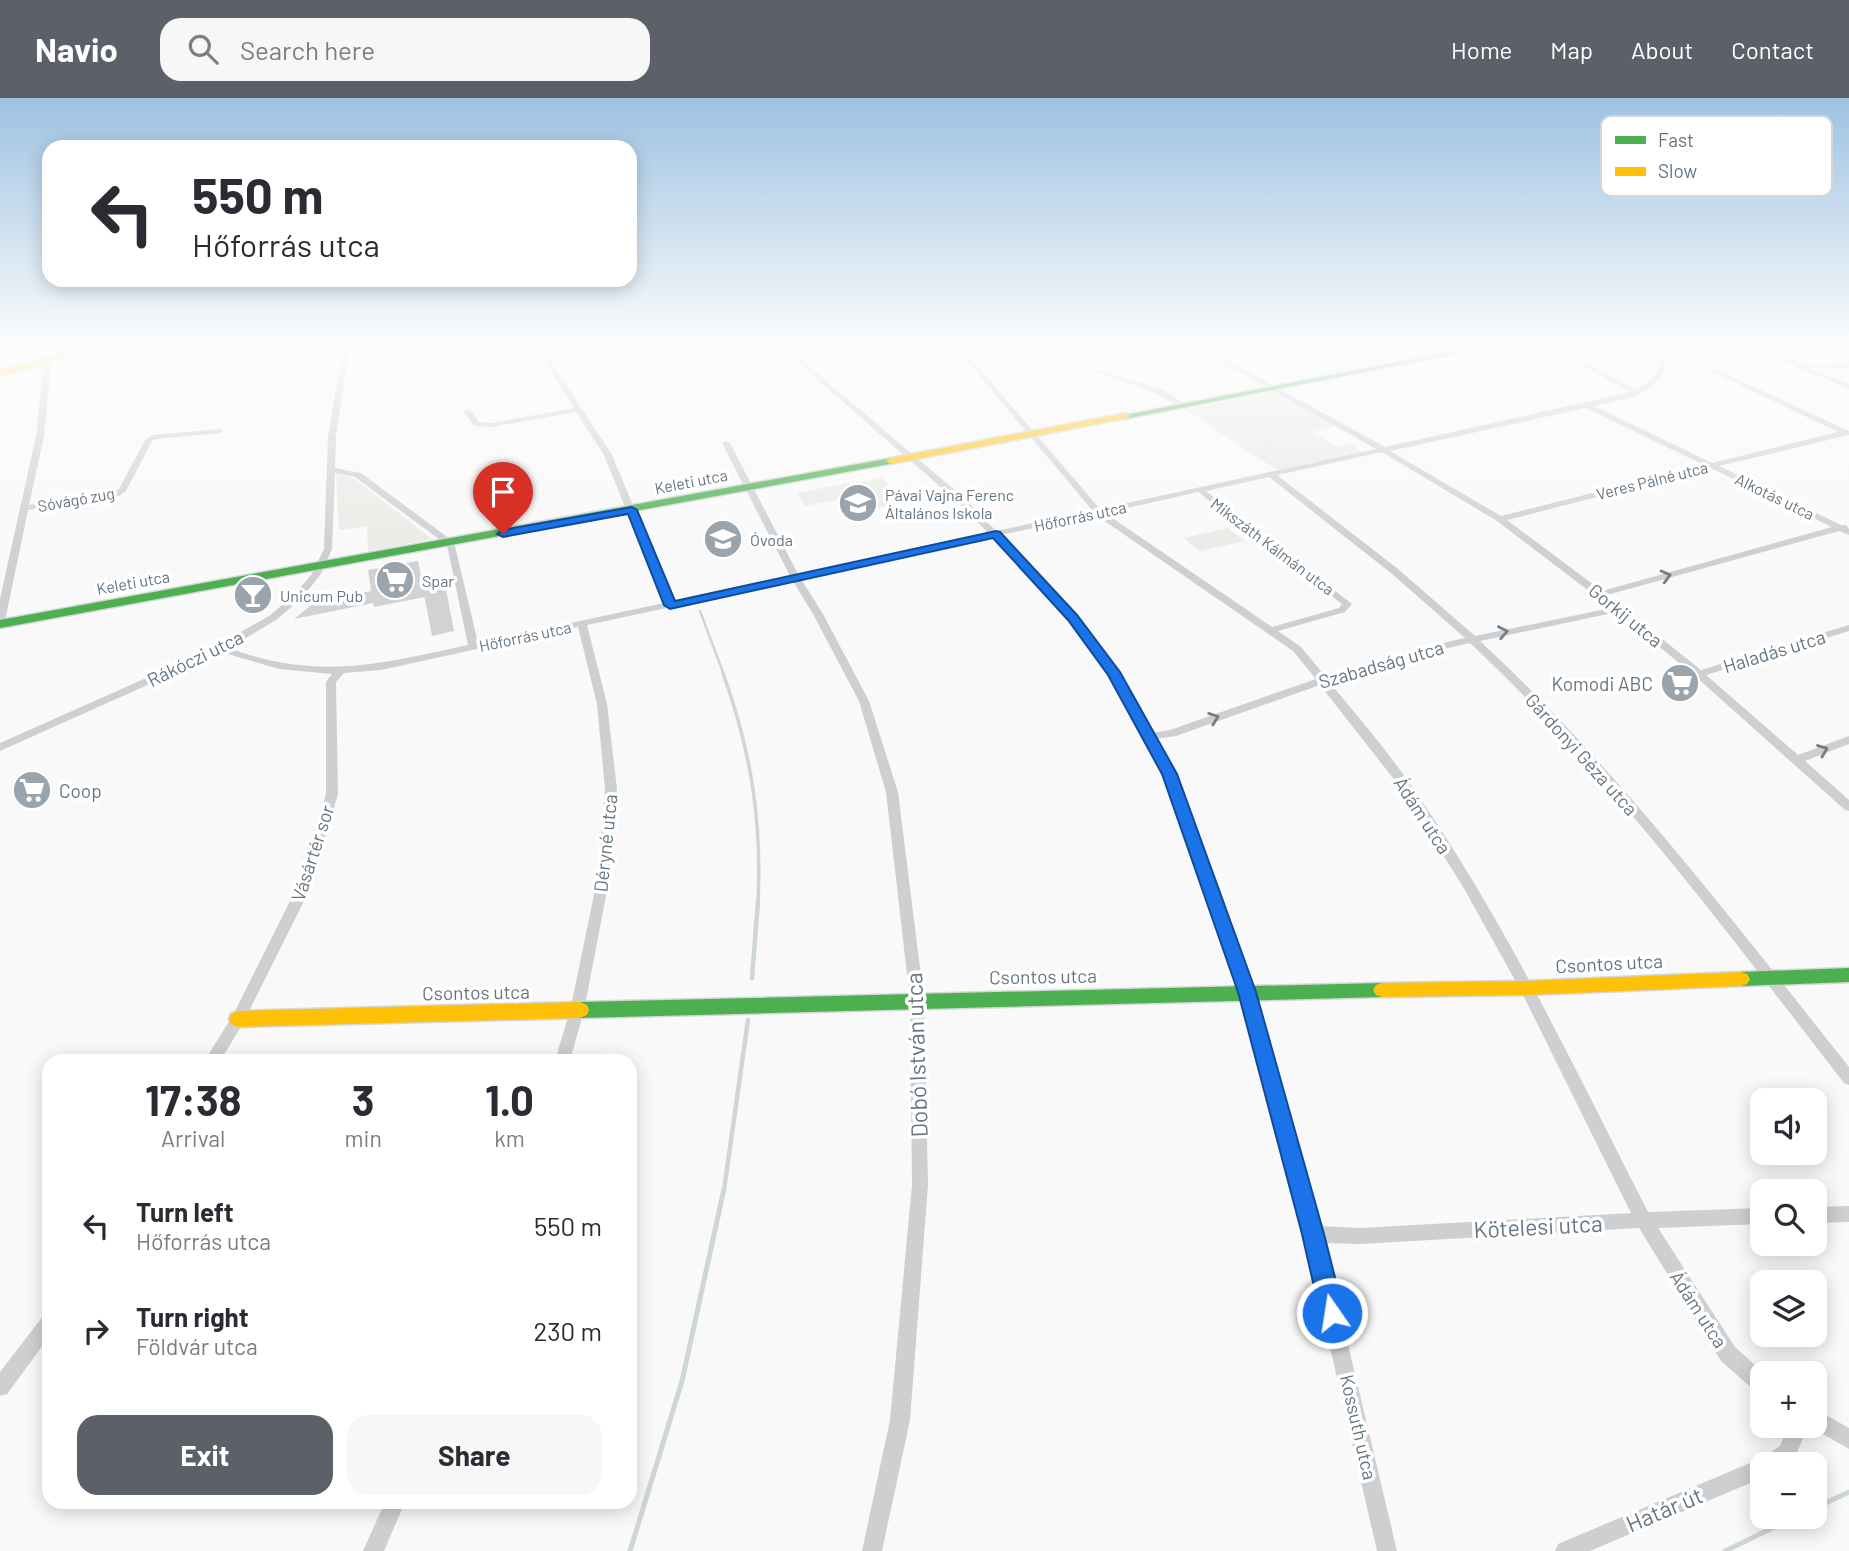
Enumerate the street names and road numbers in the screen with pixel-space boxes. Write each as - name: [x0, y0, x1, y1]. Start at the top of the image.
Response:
- street label: Veres Pálné utca: [1594, 457, 1710, 503]
- street label: Keleti utca: [653, 465, 729, 497]
- street label: Alkotás utca: [1733, 469, 1817, 523]
- street label: Sóvágó zug: [36, 483, 116, 515]
- street label: Mikszáth Kálmán utca: [1208, 493, 1338, 599]
- street label: Hőforrás utca: [1032, 497, 1128, 535]
- street label: Keleti utca: [95, 566, 171, 598]
- street label: Gorkij utca: [1585, 578, 1667, 652]
- street label: Hőforrás utca: [477, 617, 573, 655]
- street label: Rákóczi utca: [143, 625, 247, 691]
- street label: Haladás utca: [1720, 625, 1828, 677]
- street label: Szabadság utca: [1316, 635, 1446, 693]
- street label: Gárdonyi Géza utca: [1521, 688, 1643, 820]
- street label: Ádám utca: [1390, 772, 1456, 858]
- street label: Déryné utca: [588, 793, 622, 893]
- street label: Vásártér sor: [286, 802, 338, 904]
- street label: Csontos utca: [1555, 949, 1663, 977]
- street label: Csontos utca: [989, 964, 1097, 988]
- street label: Dobó István utca: [899, 972, 933, 1138]
- street label: Csontos utca: [422, 980, 530, 1004]
- street label: Kötelesi utca: [1473, 1209, 1603, 1243]
- street label: Ádám utca: [1666, 1266, 1732, 1352]
- street label: Kossuth utca: [1336, 1372, 1382, 1482]
- street label: Határ út: [1621, 1480, 1707, 1538]

